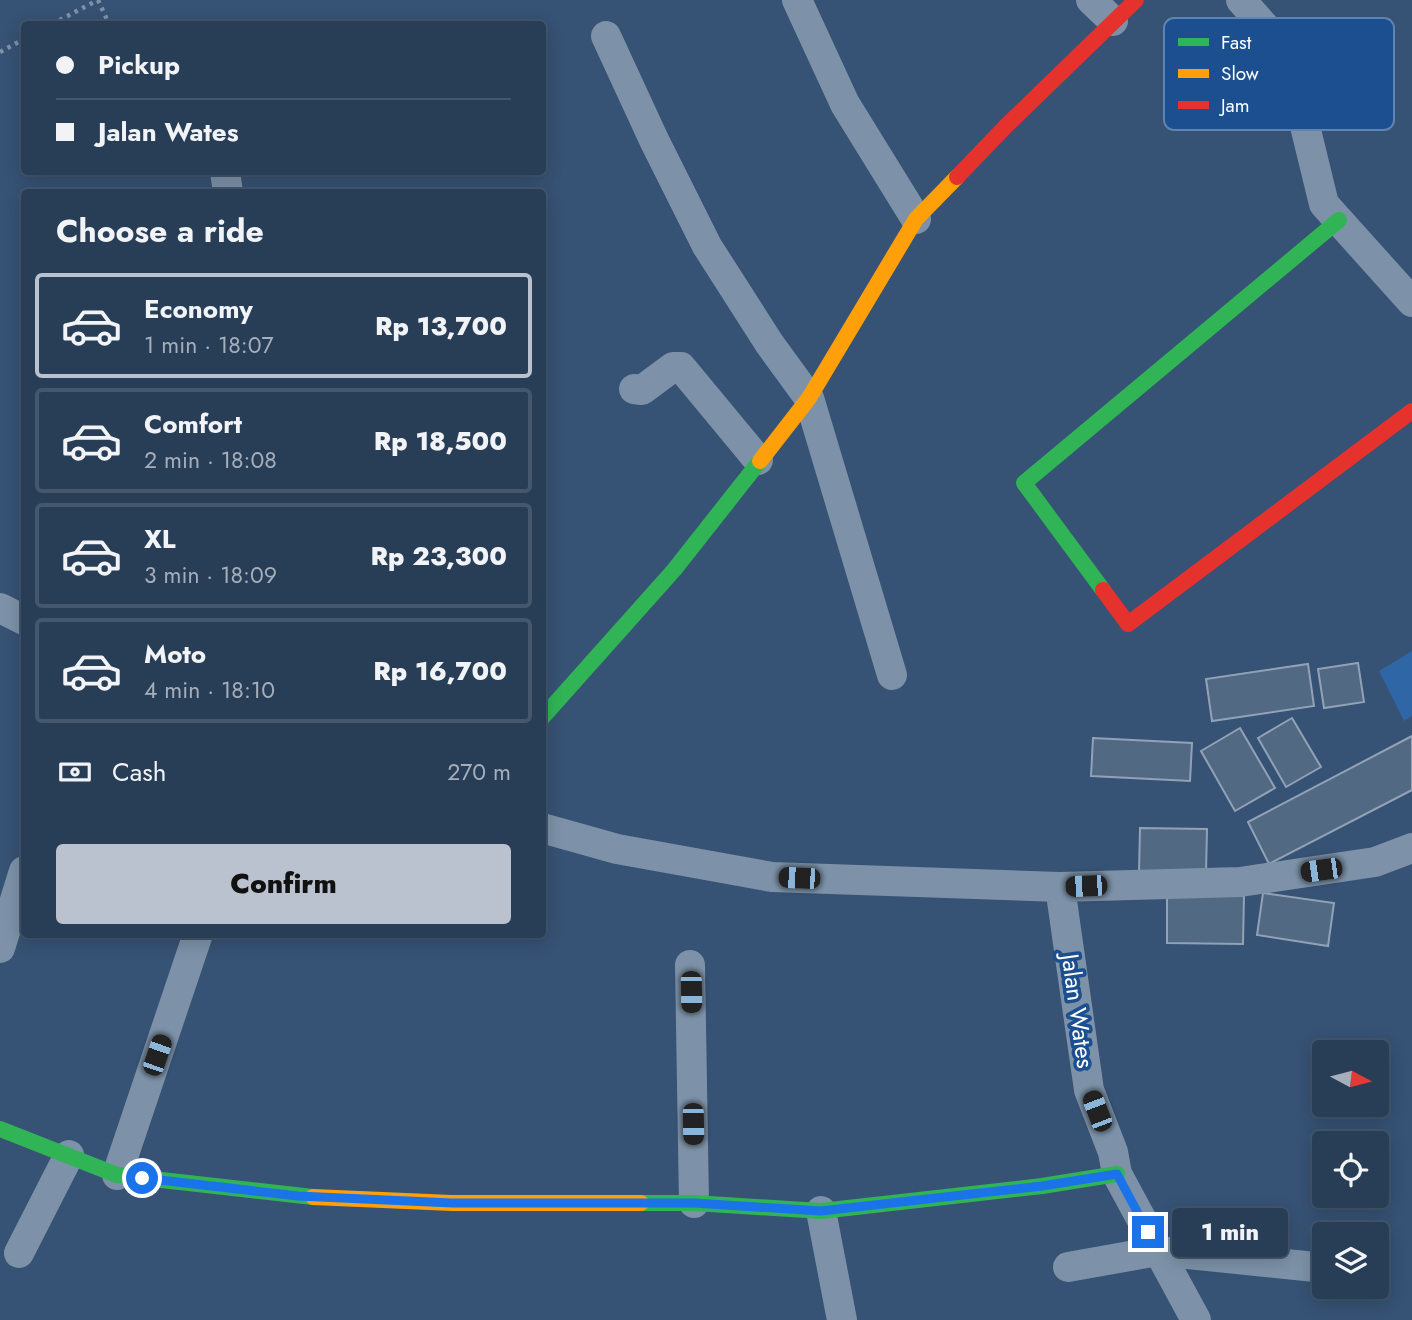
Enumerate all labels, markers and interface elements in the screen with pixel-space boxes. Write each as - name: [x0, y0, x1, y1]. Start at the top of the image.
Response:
- legend: [1164, 18, 1394, 130]
- text: Fast: [1221, 29, 1252, 56]
- text: Pickup: [98, 46, 180, 84]
- text: Slow: [1221, 60, 1259, 87]
- text: Jam: [1218, 92, 1250, 119]
- text: Jalan Wates: [98, 113, 239, 151]
- text: Choose a ride: [56, 208, 264, 254]
- text: Economy: [144, 290, 253, 328]
- icon: car: [60, 294, 123, 357]
- text: Rp 13,700: [375, 307, 507, 345]
- text: 1 min · 18:07: [144, 328, 274, 362]
- text: Comfort: [144, 405, 242, 443]
- icon: car: [60, 409, 123, 472]
- text: Rp 18,500: [374, 422, 507, 460]
- text: 2 min · 18:08: [144, 443, 277, 477]
- text: XL: [144, 520, 176, 558]
- icon: car: [60, 524, 123, 587]
- text: Rp 23,300: [371, 537, 507, 575]
- text: 3 min · 18:09: [144, 558, 277, 592]
- text: Moto: [144, 635, 206, 673]
- icon: car: [60, 639, 123, 702]
- text: Rp 16,700: [373, 652, 507, 690]
- text: 4 min · 18:10: [144, 673, 275, 707]
- icon: cash: [56, 753, 94, 791]
- text: Cash: [112, 753, 166, 791]
- text: 270 m: [447, 755, 511, 789]
- button: Confirm: [56, 844, 511, 924]
- car: [1299, 857, 1344, 883]
- car: [778, 867, 821, 889]
- car: [1065, 875, 1108, 897]
- street label: Jalan Wates: [1052, 949, 1103, 1070]
- car: [681, 971, 702, 1013]
- car: [141, 1032, 174, 1078]
- north arrow: [1312, 1040, 1390, 1116]
- map controls: [1312, 1040, 1389, 1299]
- car: [1080, 1088, 1115, 1134]
- car: [683, 1103, 704, 1145]
- button: locate: [1312, 1131, 1389, 1208]
- route start: [126, 1162, 158, 1194]
- callout: 1 min: [1172, 1208, 1288, 1256]
- text: 1 min: [1201, 1215, 1259, 1249]
- route end: [1132, 1216, 1164, 1248]
- button: layers: [1312, 1222, 1389, 1299]

